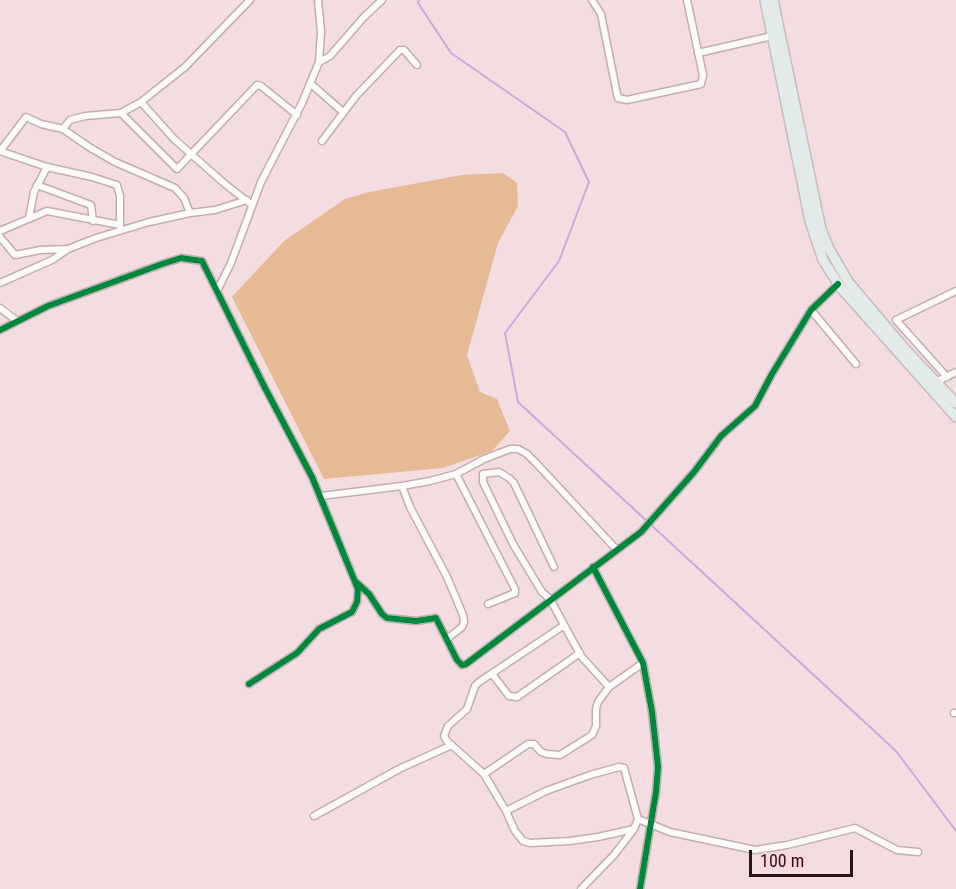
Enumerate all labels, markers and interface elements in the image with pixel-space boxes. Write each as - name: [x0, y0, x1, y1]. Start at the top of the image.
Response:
- scale bar: [752, 838, 856, 876]
- text: 100 m: [760, 850, 804, 871]

